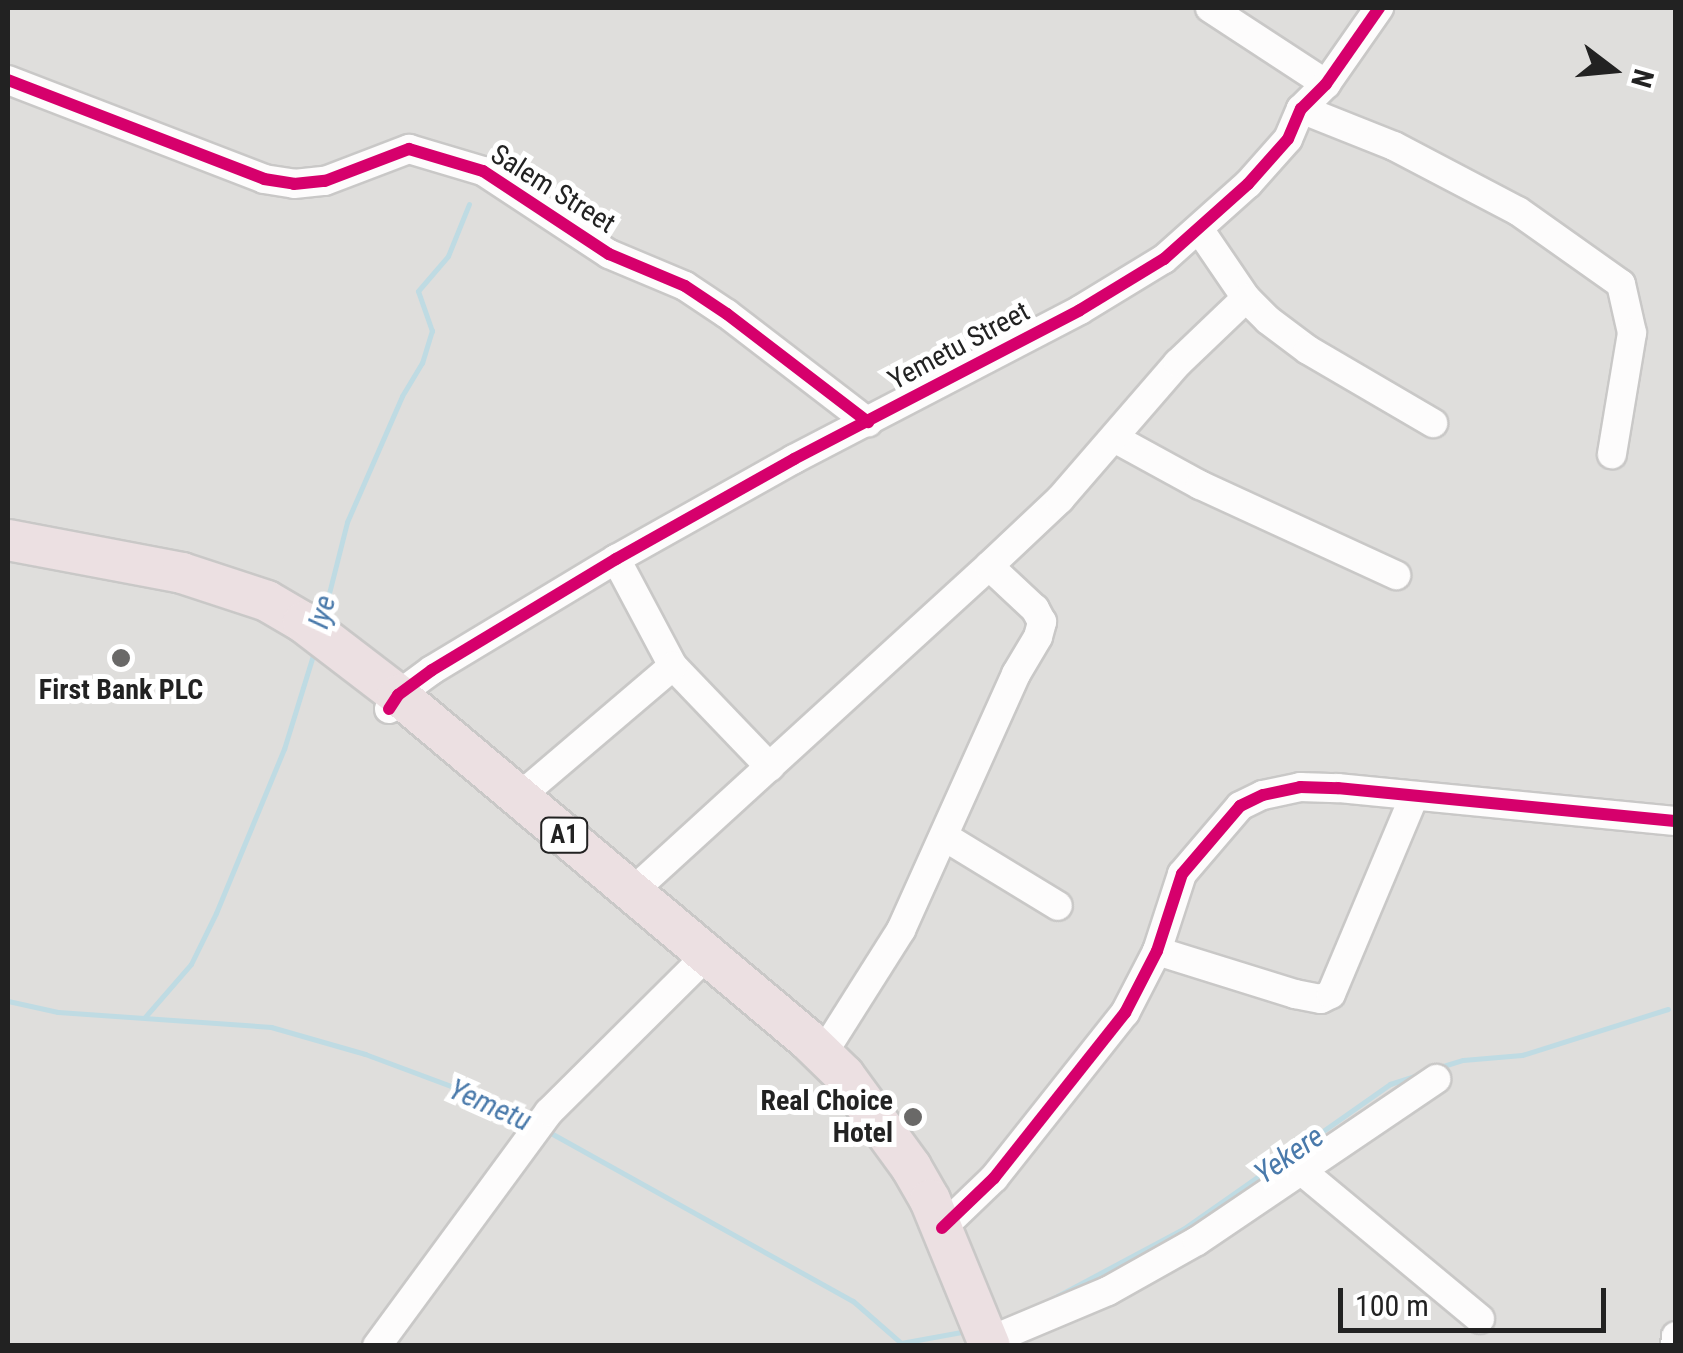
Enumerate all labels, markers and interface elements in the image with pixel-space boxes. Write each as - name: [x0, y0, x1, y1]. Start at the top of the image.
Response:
- north arrow: [1563, 20, 1663, 120]
- text: N: [1624, 66, 1661, 91]
- street label: Salem Street: [484, 137, 622, 241]
- street label: Yemetu Street: [883, 295, 1035, 397]
- water label: Iye: [300, 591, 344, 633]
- marker: First Bank PLC: [110, 647, 132, 669]
- place label: First Bank PLC: [39, 673, 203, 707]
- road number: A1: [539, 815, 589, 855]
- water label: Yemetu: [443, 1071, 537, 1139]
- place label: Real Choice Hotel: [760, 1084, 893, 1150]
- marker: Real Choice Hotel: [902, 1106, 924, 1128]
- water label: Yekere: [1247, 1118, 1331, 1192]
- scale bar: [1343, 1268, 1610, 1330]
- text: 100 m: [1355, 1288, 1429, 1323]

